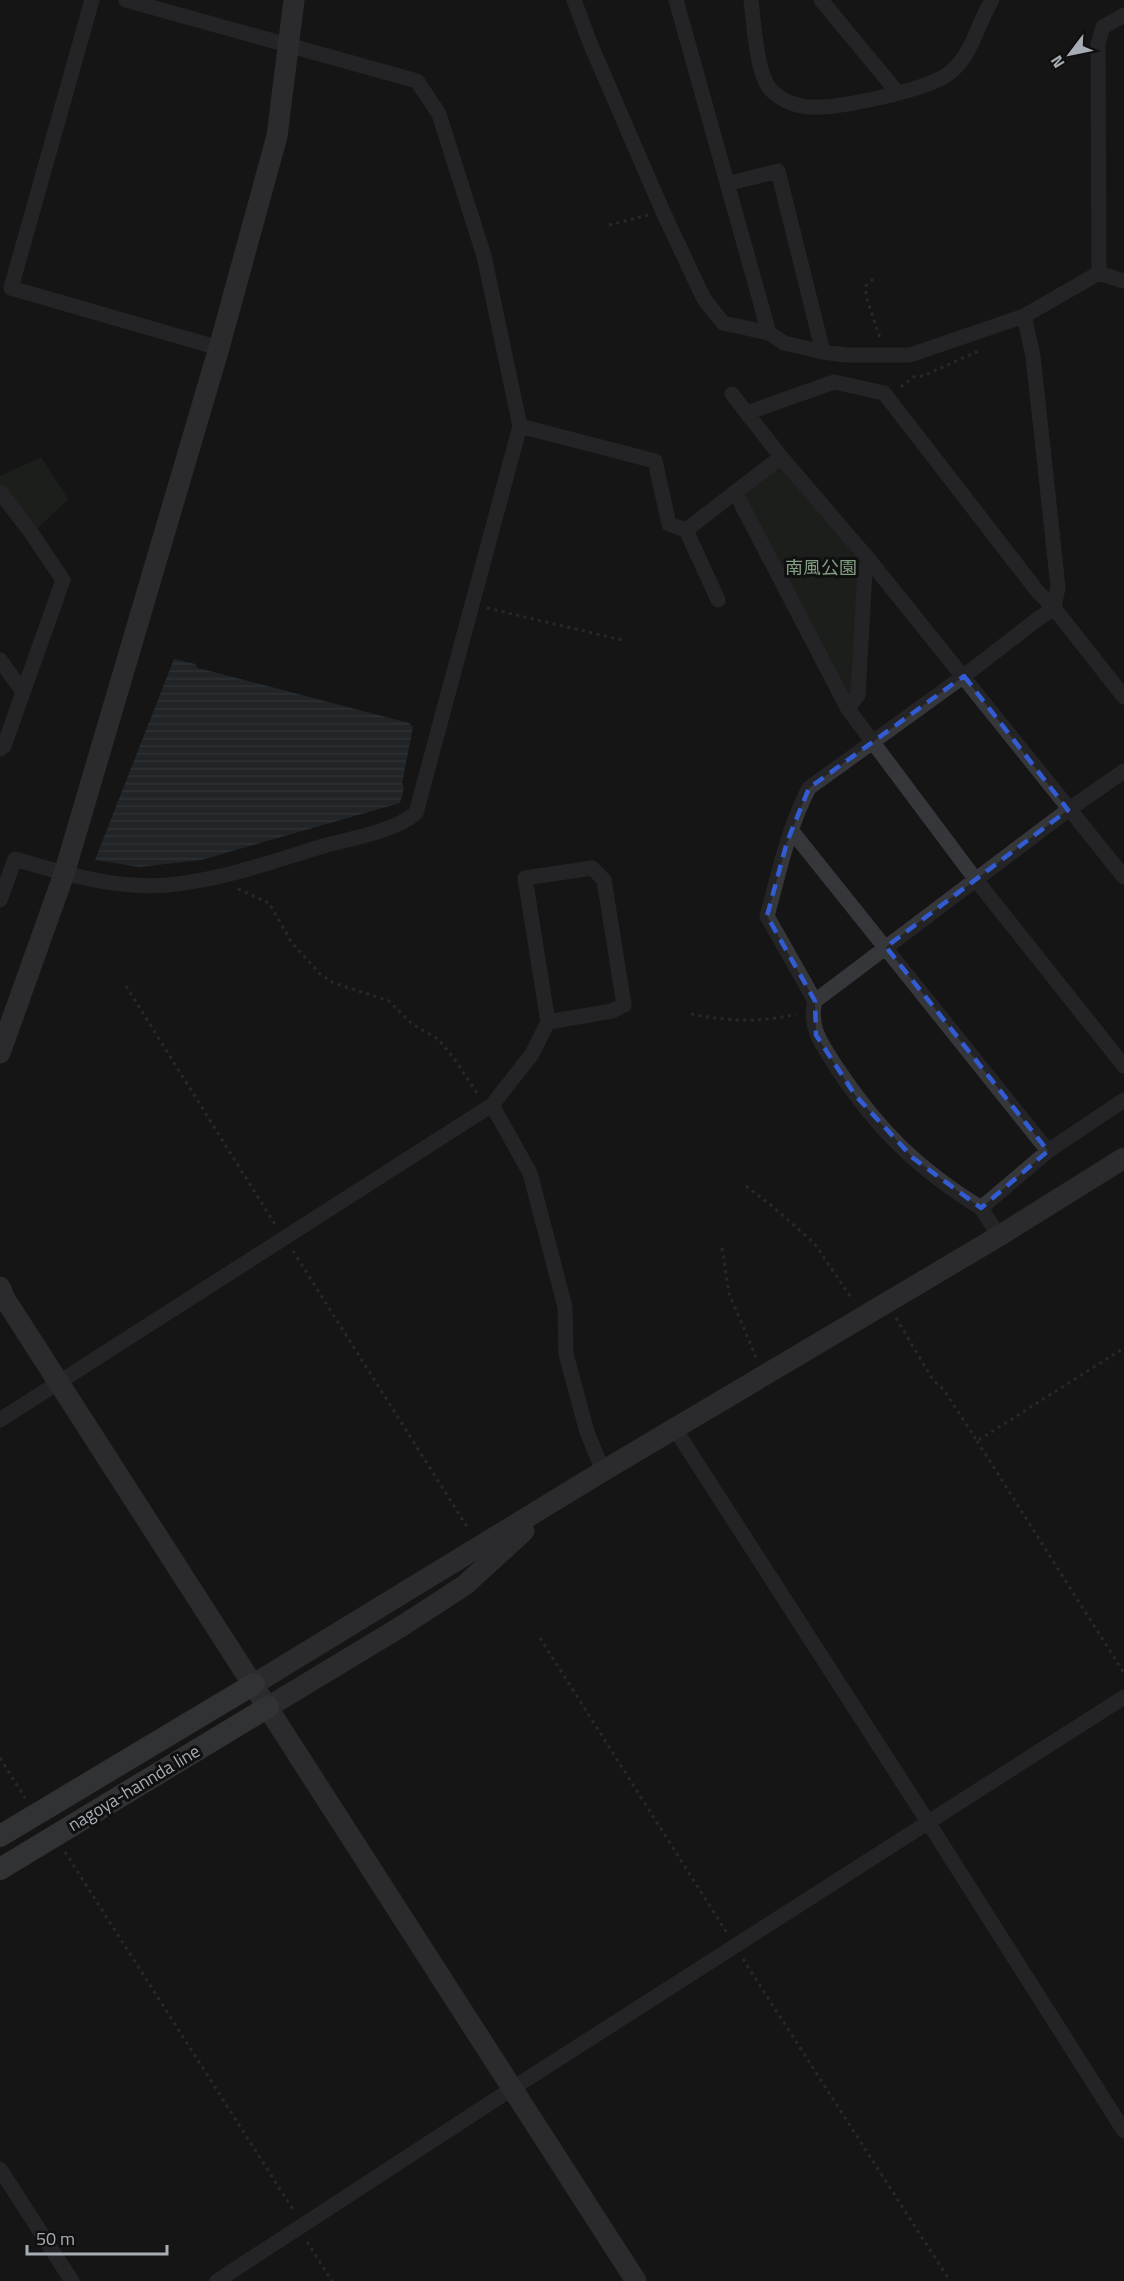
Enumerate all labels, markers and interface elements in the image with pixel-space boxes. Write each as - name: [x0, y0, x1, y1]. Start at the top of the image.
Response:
- north arrow: [1040, 24, 1100, 84]
- text: N: [1044, 51, 1070, 73]
- park label: 南風公園: [785, 554, 857, 581]
- street label: nagoya-hannda line: [62, 1737, 205, 1838]
- scale bar: [27, 2218, 166, 2256]
- text: 50 m: [36, 2225, 75, 2252]

